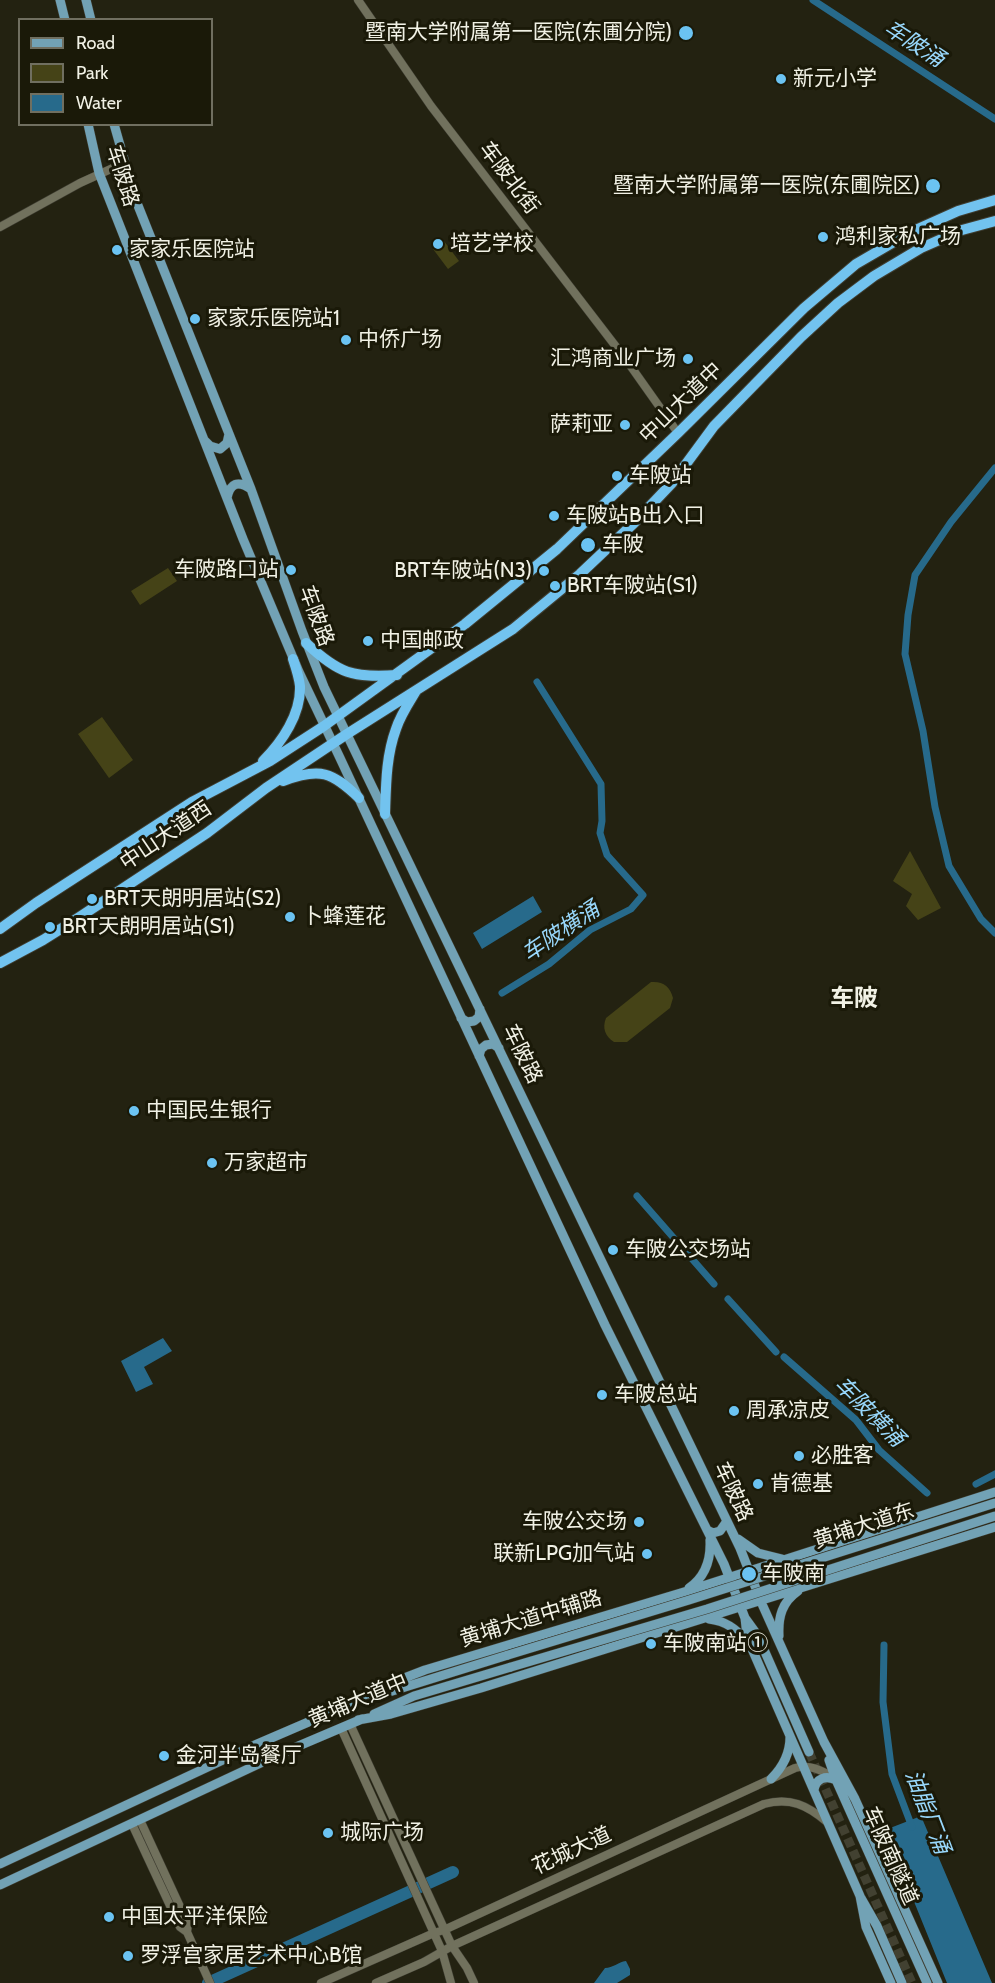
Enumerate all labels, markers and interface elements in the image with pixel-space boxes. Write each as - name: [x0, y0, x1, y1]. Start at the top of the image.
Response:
- water label: 车陂涌: [879, 15, 949, 73]
- legend: [18, 18, 213, 126]
- place label: 暨南大学附属第一医院(东圃分院): [365, 20, 672, 46]
- marker: 暨南大学附属第一医院(东圃分院): [677, 24, 695, 42]
- text: Road: [76, 32, 115, 54]
- text: Park: [76, 62, 108, 84]
- place label: 新元小学: [793, 66, 877, 92]
- marker: 新元小学: [774, 72, 788, 86]
- text: Water: [76, 92, 122, 114]
- street label: 车陂北街: [474, 137, 544, 219]
- street label: 车陂路: [100, 142, 144, 210]
- place label: 暨南大学附属第一医院(东圃院区): [613, 173, 920, 199]
- marker: 暨南大学附属第一医院(东圃院区): [924, 177, 942, 195]
- place label: 鸿利家私广场: [835, 224, 961, 250]
- marker: 鸿利家私广场: [816, 230, 830, 244]
- place label: 培艺学校: [450, 231, 534, 257]
- place label: 家家乐医院站: [129, 237, 255, 263]
- marker: 培艺学校: [431, 237, 445, 251]
- marker: 家家乐医院站: [110, 243, 124, 257]
- place label: 家家乐医院站1: [207, 306, 340, 332]
- marker: 家家乐医院站1: [188, 312, 202, 326]
- place label: 中侨广场: [358, 327, 442, 353]
- marker: 中侨广场: [339, 333, 353, 347]
- place label: 汇鸿商业广场: [550, 346, 676, 372]
- marker: 汇鸿商业广场: [681, 352, 695, 366]
- street label: 中山大道中: [634, 357, 728, 449]
- place label: 萨莉亚: [550, 412, 613, 438]
- marker: 萨莉亚: [618, 418, 632, 432]
- place label: 车陂站: [629, 463, 692, 489]
- marker: 车陂站: [610, 469, 624, 483]
- place label: 车陂站B出入口: [566, 503, 705, 529]
- marker: 车陂站B出入口: [547, 509, 561, 523]
- place label: 车陂: [602, 532, 644, 558]
- marker: 车陂: [579, 536, 597, 554]
- place label: 车陂路口站: [174, 557, 279, 583]
- place label: BRT车陂站(N3): [394, 558, 532, 584]
- marker: 车陂路口站: [284, 563, 298, 577]
- marker: BRT车陂站(N3): [537, 564, 551, 578]
- place label: BRT车陂站(S1): [567, 573, 698, 599]
- marker: BRT车陂站(S1): [548, 579, 562, 593]
- street label: 车陂路: [293, 582, 339, 650]
- place label: 中国邮政: [380, 628, 464, 654]
- marker: 中国邮政: [361, 634, 375, 648]
- street label: 中山大道西: [115, 796, 217, 876]
- place label: BRT天朗明居站(S2): [104, 886, 281, 912]
- marker: BRT天朗明居站(S2): [85, 892, 99, 906]
- water label: 车陂横涌: [517, 896, 605, 968]
- place label: 卜蜂莲花: [302, 904, 386, 930]
- marker: 卜蜂莲花: [283, 910, 297, 924]
- place label: BRT天朗明居站(S1): [62, 914, 235, 940]
- marker: BRT天朗明居站(S1): [43, 920, 57, 934]
- district label: 车陂: [830, 985, 878, 1013]
- street label: 车陂路: [497, 1020, 547, 1088]
- place label: 中国民生银行: [146, 1098, 272, 1124]
- marker: 中国民生银行: [127, 1104, 141, 1118]
- place label: 万家超市: [224, 1150, 308, 1176]
- marker: 万家超市: [205, 1156, 219, 1170]
- place label: 车陂公交场站: [625, 1237, 751, 1263]
- marker: 车陂公交场站: [606, 1243, 620, 1257]
- water label: 车陂横涌: [829, 1372, 909, 1452]
- place label: 车陂总站: [614, 1382, 698, 1408]
- marker: 车陂总站: [595, 1388, 609, 1402]
- place label: 周承凉皮: [746, 1398, 830, 1424]
- marker: 周承凉皮: [727, 1404, 741, 1418]
- place label: 必胜客: [811, 1443, 874, 1469]
- marker: 必胜客: [792, 1449, 806, 1463]
- street label: 车陂路: [708, 1458, 758, 1526]
- place label: 肯德基: [770, 1471, 833, 1497]
- marker: 肯德基: [751, 1477, 765, 1491]
- street label: 黄埔大道东: [810, 1498, 918, 1554]
- place label: 车陂公交场: [522, 1509, 627, 1535]
- marker: 车陂公交场: [632, 1515, 646, 1529]
- place label: 联新LPG加气站: [493, 1541, 635, 1567]
- marker: 联新LPG加气站: [640, 1547, 654, 1561]
- place label: 车陂南: [762, 1561, 825, 1587]
- marker: 车陂南: [740, 1565, 758, 1583]
- street label: 黄埔大道中辅路: [457, 1585, 605, 1653]
- place label: 车陂南站①: [663, 1631, 768, 1657]
- marker: 车陂南站①: [644, 1637, 658, 1651]
- street label: 黄埔大道中: [305, 1669, 411, 1733]
- place label: 金河半岛餐厅: [176, 1743, 302, 1769]
- marker: 金河半岛餐厅: [157, 1749, 171, 1763]
- water label: 油脂厂涌: [899, 1766, 955, 1858]
- street label: 车陂南隧道: [857, 1803, 923, 1909]
- place label: 城际广场: [340, 1820, 424, 1846]
- street label: 花城大道: [529, 1822, 615, 1880]
- marker: 城际广场: [321, 1826, 335, 1840]
- place label: 中国太平洋保险: [121, 1904, 268, 1930]
- marker: 中国太平洋保险: [102, 1910, 116, 1924]
- place label: 罗浮宫家居艺术中心B馆: [140, 1943, 363, 1969]
- marker: 罗浮宫家居艺术中心B馆: [121, 1949, 135, 1963]

